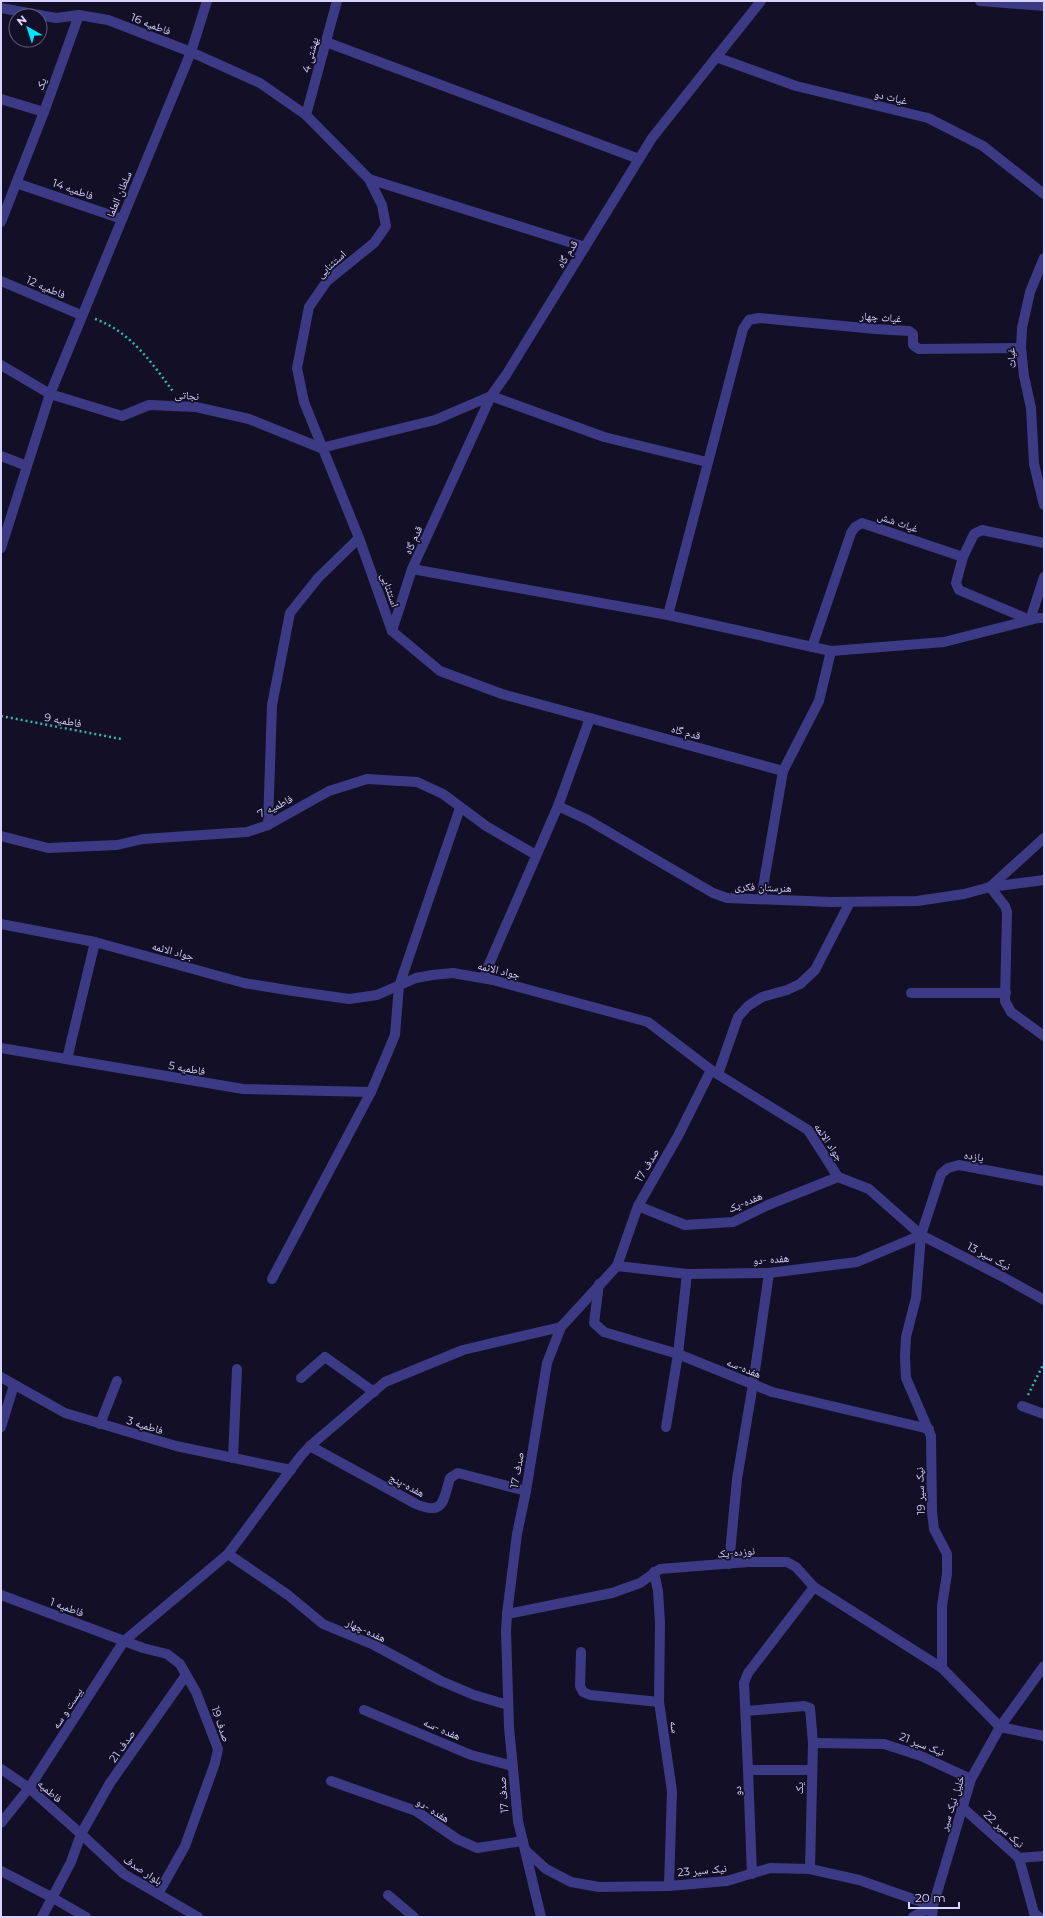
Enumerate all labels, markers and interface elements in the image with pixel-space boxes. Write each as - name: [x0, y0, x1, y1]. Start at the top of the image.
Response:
- north arrow: [8, 8, 48, 48]
- street label: فاطمیه 16: [129, 10, 173, 38]
- text: N: [14, 12, 30, 28]
- street label: بهشتی 4: [299, 36, 321, 74]
- street label: یک: [32, 75, 50, 92]
- street label: غیاث دو: [873, 86, 909, 108]
- street label: سلطان العلما: [103, 169, 135, 219]
- street label: فاطمیه 14: [51, 175, 96, 203]
- street label: قدم گاه: [553, 237, 581, 270]
- street label: استثنایی: [313, 247, 349, 281]
- street label: فاطمیه 12: [24, 272, 68, 302]
- street label: غیاث چهار: [859, 308, 903, 325]
- street label: غیاث: [1003, 347, 1019, 369]
- street label: نجاتی: [174, 387, 200, 403]
- street label: غیاث شش: [876, 509, 921, 536]
- street label: قدم گاه: [401, 523, 426, 557]
- street label: استثنایی: [378, 571, 402, 609]
- street label: فاطمیه 9: [43, 710, 83, 730]
- street label: قدم گاه: [670, 721, 703, 743]
- street label: فاطمیه 7: [255, 791, 295, 821]
- street label: هنرستان فکری: [734, 879, 792, 895]
- street label: جواد الائمه: [150, 939, 196, 963]
- street label: جواد الائمه: [476, 958, 522, 982]
- street label: فاطمیه 5: [167, 1058, 207, 1078]
- street label: جواد الائمه: [811, 1120, 847, 1164]
- street label: صدف 17: [632, 1146, 662, 1184]
- street label: یازده: [963, 1148, 985, 1165]
- street label: هفده-یک: [726, 1188, 765, 1215]
- street label: نیک سیر 13: [965, 1239, 1013, 1273]
- street label: هفده -دو: [752, 1251, 790, 1267]
- street label: هفده-سه: [725, 1355, 764, 1381]
- street label: فاطمیه 3: [125, 1413, 165, 1437]
- street label: صدف 17: [507, 1451, 527, 1489]
- street label: نیک سیر 19: [912, 1467, 928, 1515]
- street label: هفده-پنج: [387, 1470, 427, 1500]
- street label: نوزده-یک: [716, 1543, 756, 1561]
- street label: فاطمیه 1: [48, 1594, 86, 1620]
- street label: هفده-چهار: [343, 1615, 388, 1645]
- street label: بیست و سه: [48, 1685, 86, 1731]
- street label: صدف 19: [208, 1704, 234, 1744]
- street label: هفده -سه: [421, 1715, 463, 1743]
- street label: سه: [667, 1720, 683, 1734]
- street label: صدف 21: [106, 1727, 138, 1765]
- street label: نیک سیر 21: [897, 1729, 947, 1759]
- street label: خلیل نیک سیر: [936, 1774, 967, 1833]
- street label: فاطمیه: [35, 1776, 65, 1806]
- street label: صدف 17: [494, 1776, 512, 1814]
- street label: یک: [792, 1781, 806, 1794]
- street label: دو: [730, 1785, 744, 1796]
- street label: هفده -دو: [414, 1795, 453, 1826]
- street label: نیک سیر 22: [981, 1807, 1027, 1851]
- street label: بلوار صدف: [121, 1852, 165, 1888]
- street label: نیک سیر 23: [677, 1861, 727, 1879]
- scale bar: [909, 1884, 959, 1910]
- text: 20 m: [915, 1890, 946, 1905]

